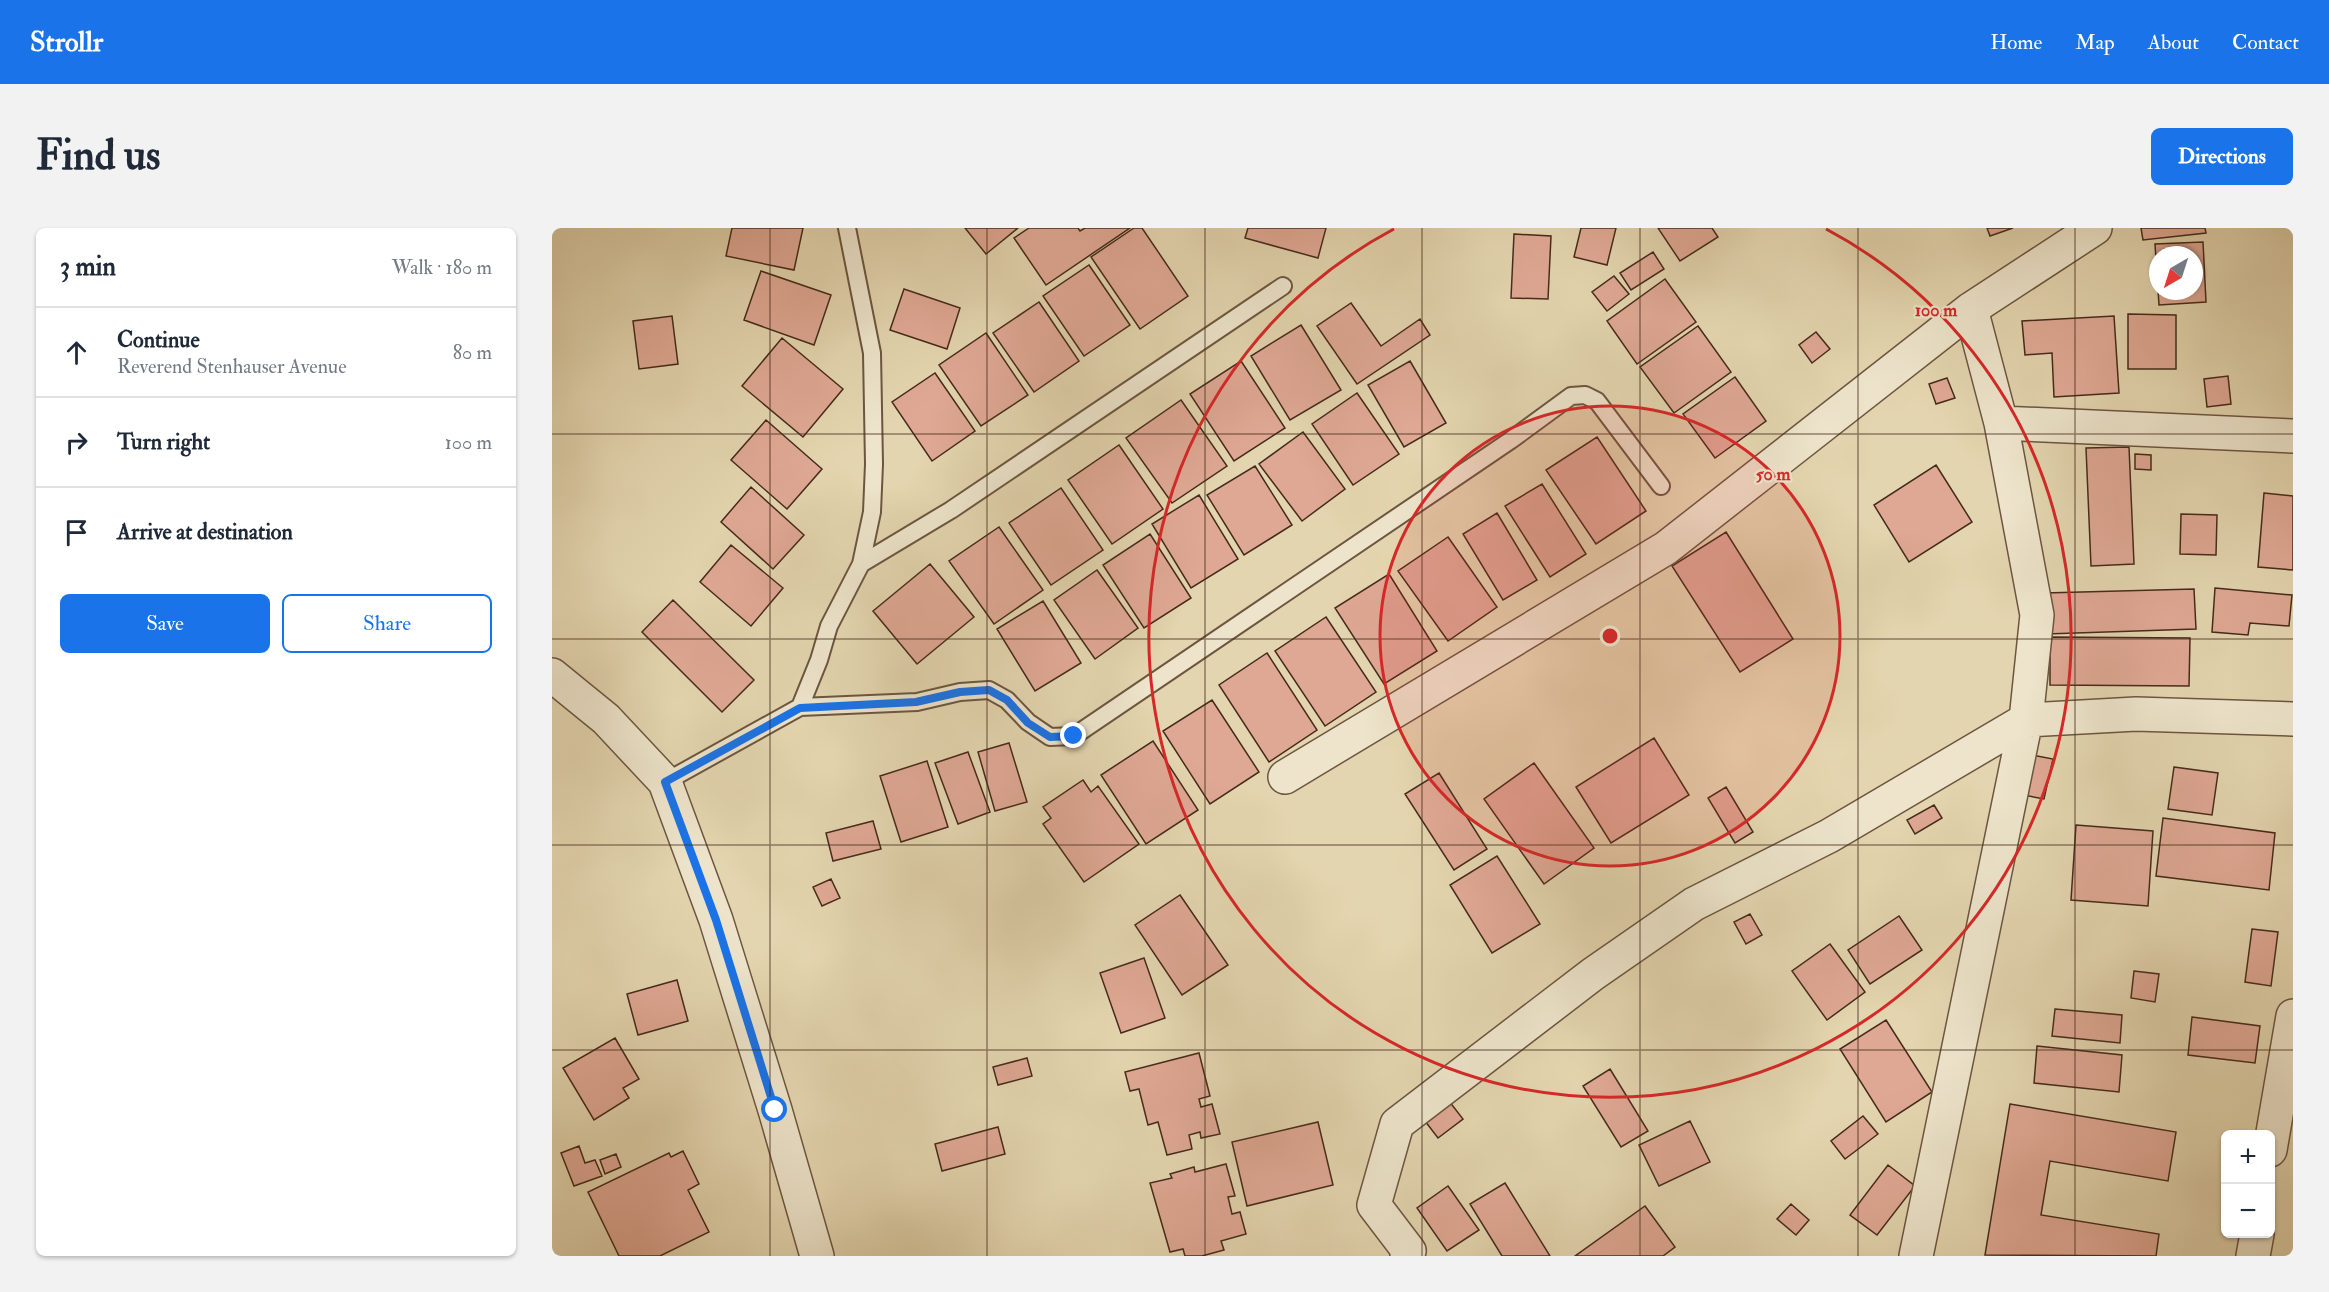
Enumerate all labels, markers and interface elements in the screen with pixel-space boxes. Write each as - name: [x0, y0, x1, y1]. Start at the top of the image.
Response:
- text: Strollr: [30, 25, 103, 60]
- text: Home: [1990, 29, 2042, 56]
- text: Map: [2075, 29, 2115, 56]
- text: About: [2148, 29, 2199, 56]
- text: Contact: [2232, 29, 2299, 56]
- button: Directions: [2151, 128, 2293, 185]
- text: Find us: [36, 130, 160, 182]
- north arrow: [2149, 246, 2203, 300]
- text: 3 min: [60, 251, 116, 283]
- text: Walk · 180 m: [392, 255, 492, 280]
- text: 100 m: [1915, 299, 1958, 322]
- text: Continue: [117, 326, 200, 354]
- icon: ahead: [60, 336, 93, 369]
- text: 80 m: [453, 340, 492, 365]
- text: Reverend Stenhauser Avenue: [117, 354, 347, 379]
- icon: right: [60, 426, 93, 459]
- text: Turn right: [117, 428, 210, 456]
- text: 100 m: [445, 430, 492, 455]
- text: 50 m: [1756, 463, 1791, 486]
- icon: arrive: [60, 516, 93, 549]
- text: Arrive at destination: [117, 518, 293, 546]
- button: Save: [60, 594, 270, 653]
- button: Share: [282, 594, 492, 653]
- centre of rings: [1600, 626, 1620, 646]
- route end: [1060, 722, 1086, 748]
- route start: [761, 1096, 787, 1122]
- map controls: [2221, 1130, 2275, 1238]
- button: +: [2221, 1130, 2275, 1184]
- button: −: [2221, 1184, 2275, 1238]

